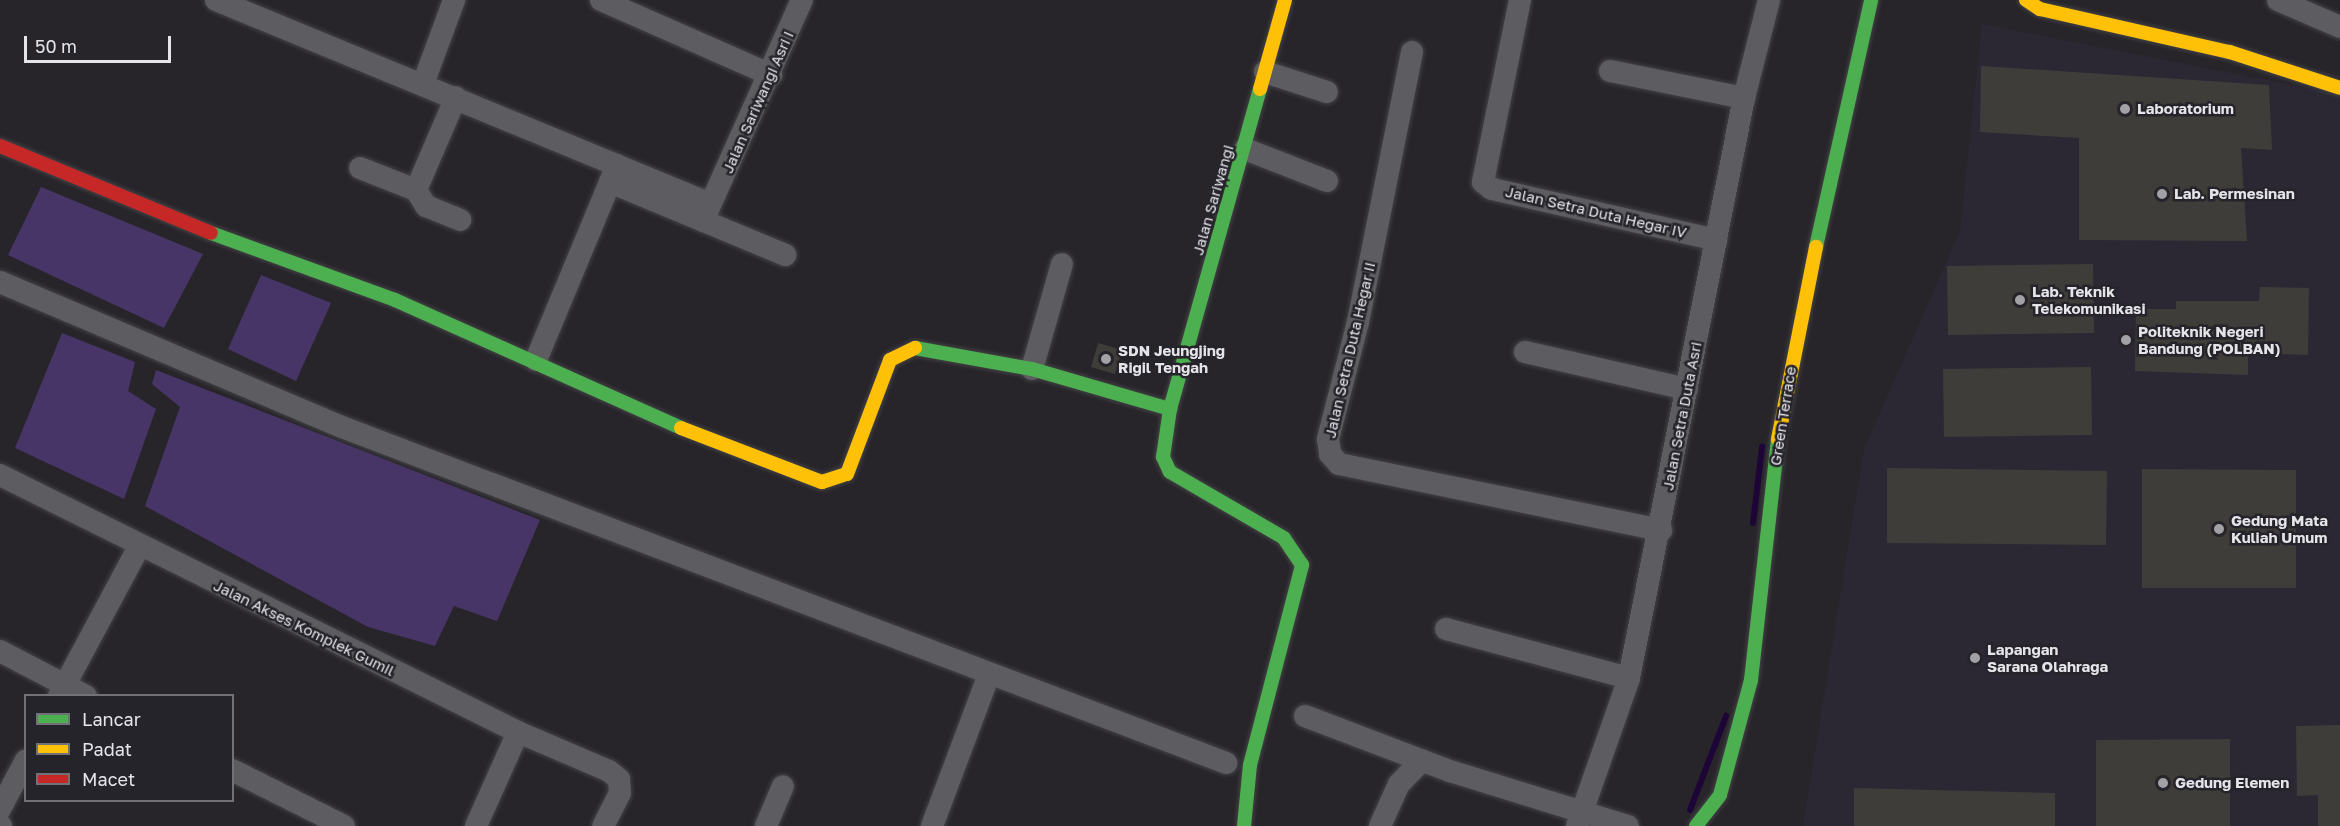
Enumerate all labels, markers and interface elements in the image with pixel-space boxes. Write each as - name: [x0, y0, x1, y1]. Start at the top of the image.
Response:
- scale bar: [27, 24, 174, 62]
- street label: Jalan Sariwangi Asri I: [719, 28, 797, 176]
- text: 50 m: [35, 35, 77, 57]
- place label: Laboratorium: [2137, 100, 2234, 118]
- marker: Laboratorium: [2118, 102, 2132, 116]
- street label: Jalan Sariwangi: [1189, 143, 1237, 257]
- street label: Jalan Setra Duta Hegar IV: [1504, 182, 1688, 242]
- place label: Lab. Permesinan: [2174, 185, 2295, 203]
- marker: Lab. Permesinan: [2155, 187, 2169, 201]
- street label: Jalan Setra Duta Hegar II: [1321, 260, 1379, 440]
- place label: Lab. Teknik Telekomunikasi: [2032, 282, 2146, 317]
- marker: Lab. Teknik Telekomunikasi: [2013, 293, 2027, 307]
- place label: Politeknik Negeri Bandung (POLBAN): [2138, 322, 2280, 357]
- marker: Politeknik Negeri Bandung (POLBAN): [2119, 333, 2133, 347]
- street label: Jalan Setra Duta Asri: [1659, 340, 1705, 492]
- place label: SDN Jeungjing Rigil Tengah: [1118, 341, 1225, 376]
- marker: SDN Jeungjing Rigil Tengah: [1099, 352, 1113, 366]
- street label: Green Terrace: [1766, 365, 1800, 467]
- place label: Gedung Mata Kuliah Umum: [2231, 511, 2328, 546]
- marker: Gedung Mata Kuliah Umum: [2212, 522, 2226, 536]
- street label: Jalan Akses Komplek Gumil: [211, 576, 397, 680]
- place label: Lapangan Sarana Olahraga: [1987, 640, 2108, 675]
- marker: Lapangan Sarana Olahraga: [1968, 651, 1982, 665]
- legend: [24, 694, 234, 802]
- text: Lancar: [82, 708, 141, 730]
- text: Padat: [82, 738, 132, 760]
- text: Macet: [82, 768, 135, 790]
- place label: Gedung Elemen: [2175, 774, 2289, 792]
- marker: Gedung Elemen: [2156, 776, 2170, 790]

